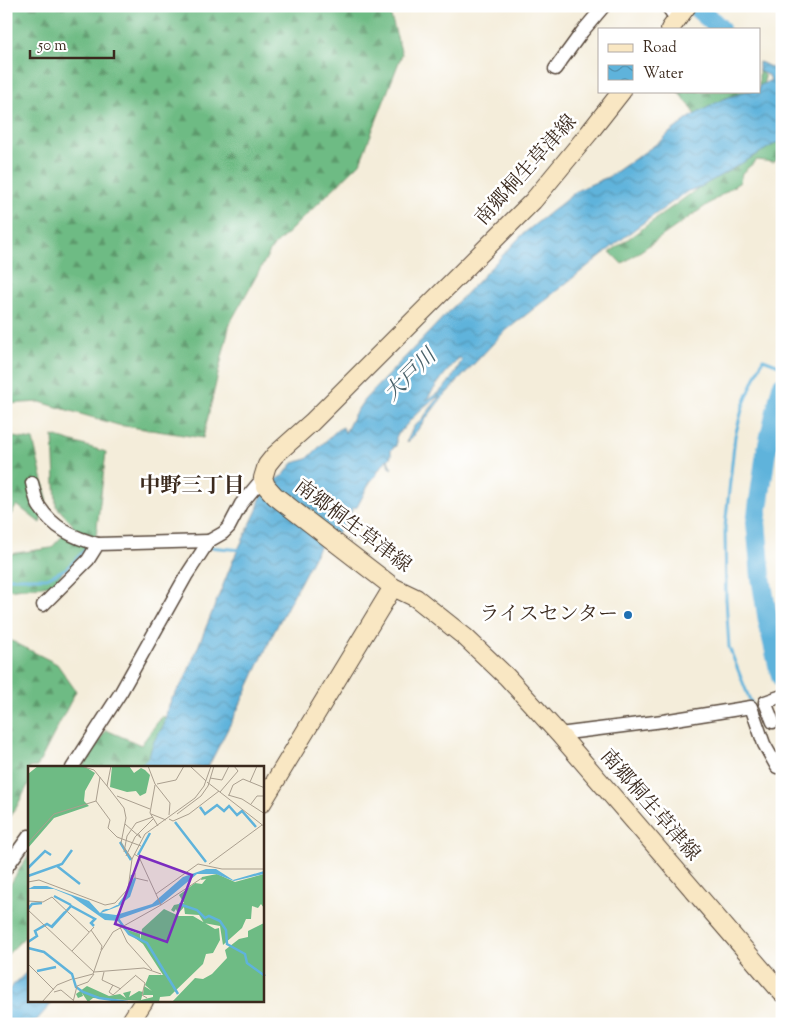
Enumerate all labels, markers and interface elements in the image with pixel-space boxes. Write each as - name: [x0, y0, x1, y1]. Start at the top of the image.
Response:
- scale bar: [30, 28, 114, 60]
- legend: [598, 28, 760, 92]
- text: 50 m: [37, 36, 67, 57]
- text: Road: [643, 38, 677, 59]
- text: Water: [643, 64, 684, 85]
- street label: 南郷桐生草津線: [469, 109, 585, 233]
- water label: 大戸川: [378, 342, 445, 409]
- district label: 中野三丁目: [140, 472, 245, 502]
- street label: 南郷桐生草津線: [287, 473, 417, 581]
- place label: ライスセンター: [480, 601, 618, 630]
- marker: ライスセンター: [622, 609, 634, 621]
- street label: 南郷桐生草津線: [592, 744, 706, 868]
- inset map: [28, 766, 264, 1002]

